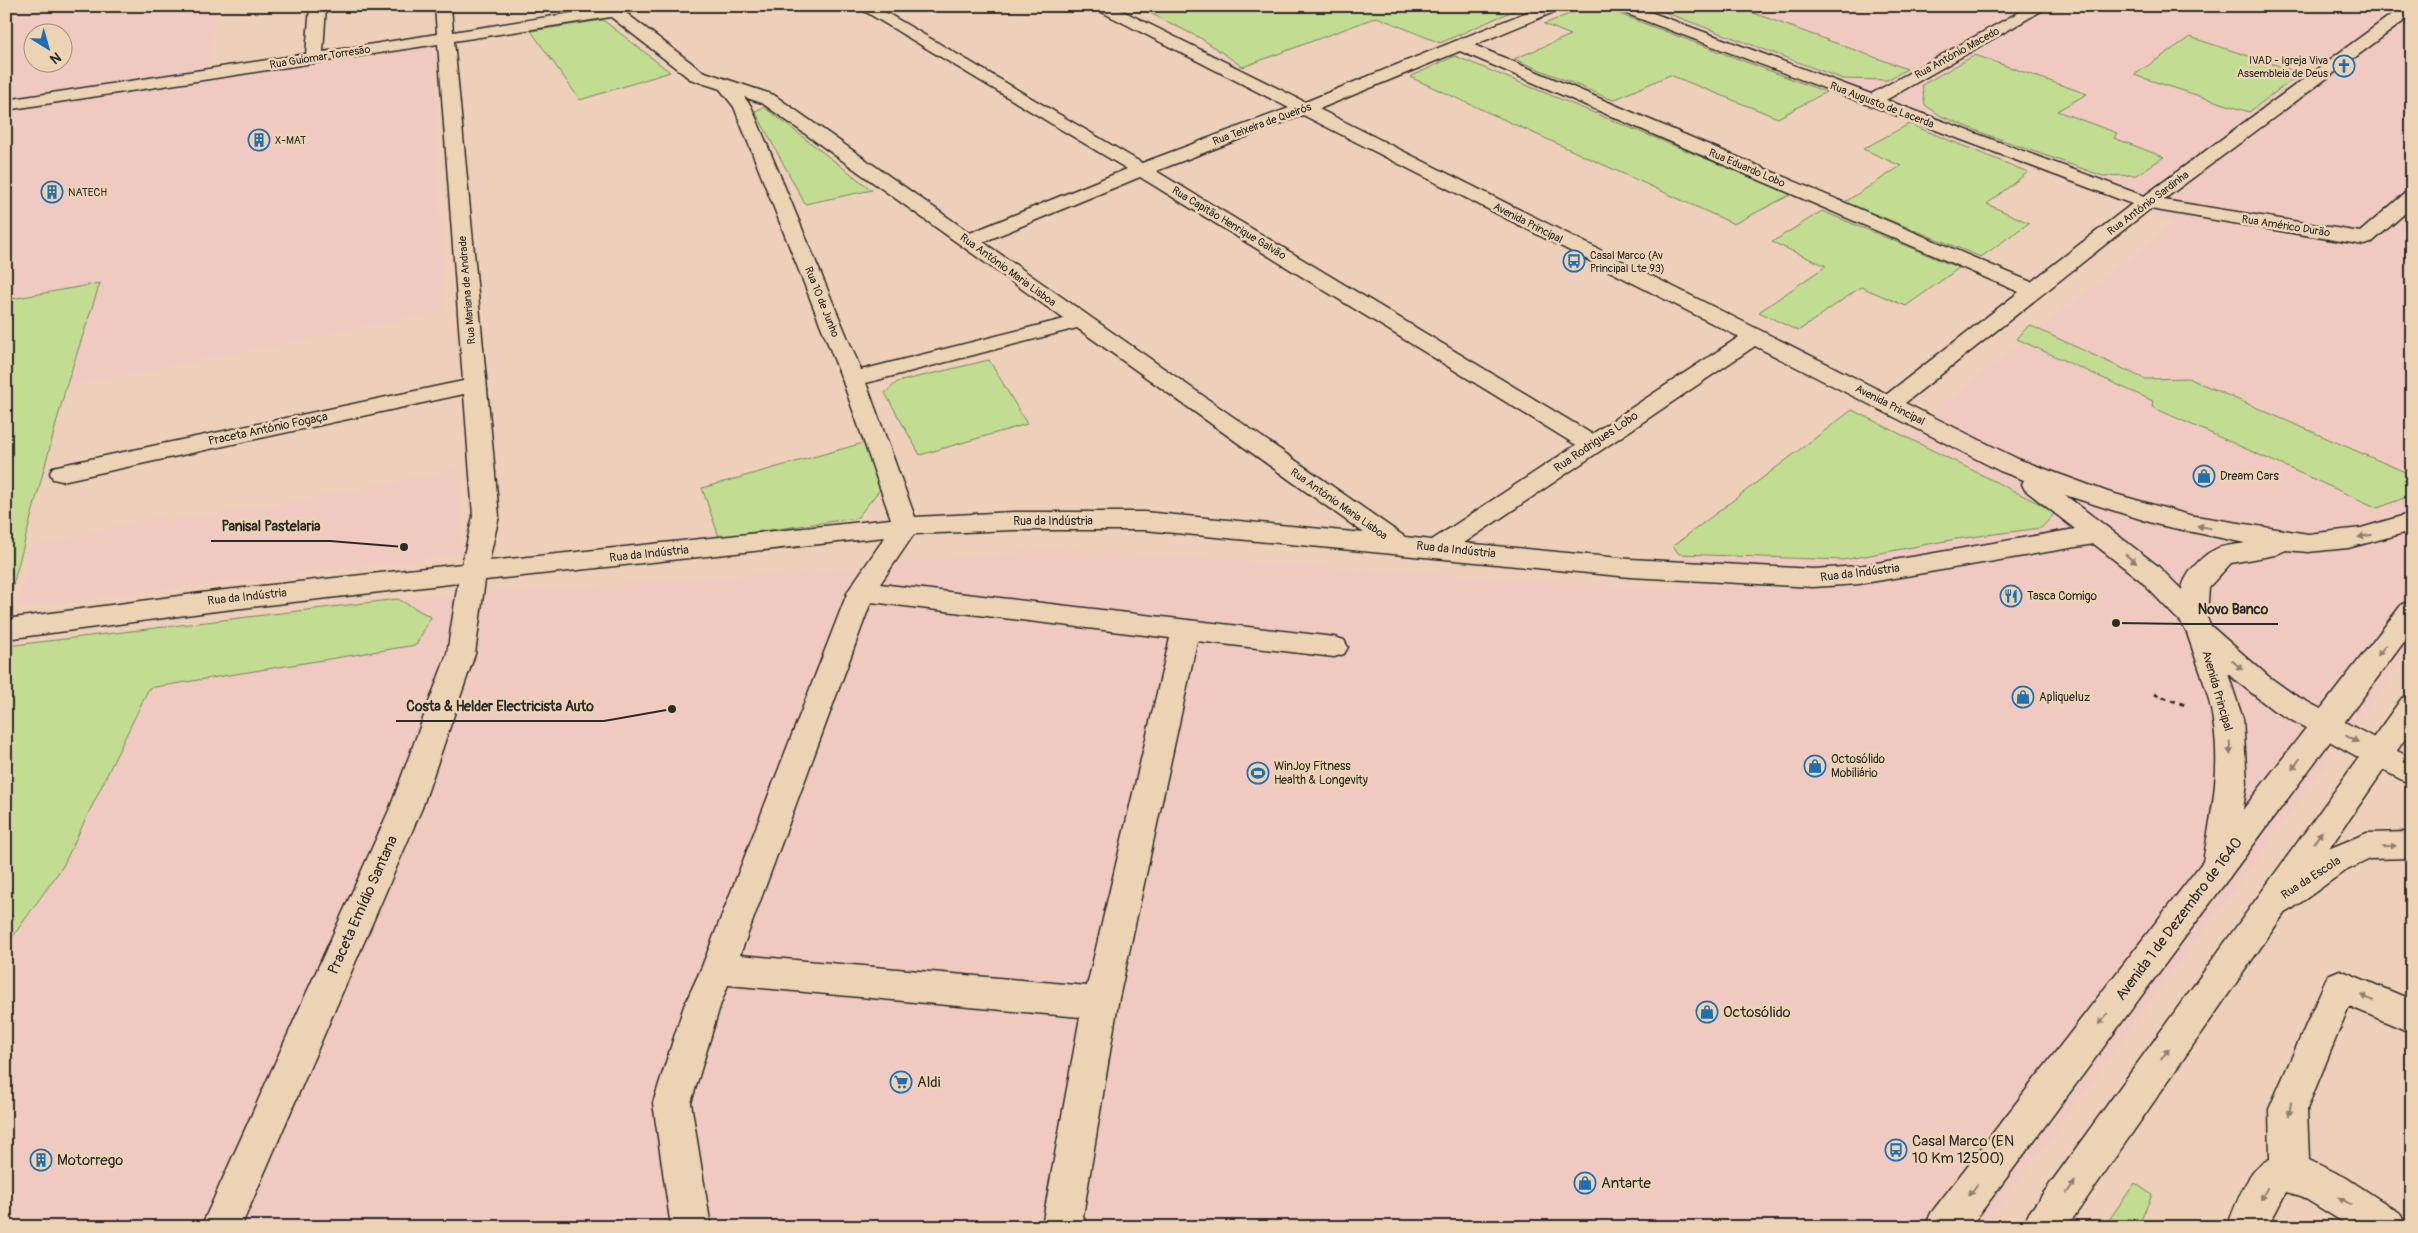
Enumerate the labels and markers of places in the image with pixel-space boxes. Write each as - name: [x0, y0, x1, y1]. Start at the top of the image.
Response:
- place label: IVAD - Igreja Viva Assembleia de Deus: [2237, 54, 2328, 80]
- church icon: IVAD - Igreja Viva Assembleia de Deus: [2332, 54, 2356, 78]
- building icon: X-MAT: [247, 128, 271, 152]
- place label: X-MAT: [275, 134, 306, 147]
- building icon: NATECH: [40, 180, 64, 204]
- place label: NATECH: [68, 186, 107, 199]
- bus stop icon: Casal Marco (Av Principal Lte 93): [1562, 249, 1586, 273]
- place label: Casal Marco (Av Principal Lte 93): [1590, 249, 1665, 275]
- shop icon: Dream Cars: [2192, 464, 2216, 488]
- place label: Dream Cars: [2220, 469, 2280, 484]
- callout: Panisal Pastelaria: [211, 512, 330, 541]
- restaurant icon: Tasca Comigo: [1999, 584, 2023, 608]
- place label: Tasca Comigo: [2027, 589, 2097, 604]
- callout: Novo Banco: [2188, 595, 2278, 624]
- shop icon: Apliqueluz: [2011, 685, 2035, 709]
- place label: Apliqueluz: [2039, 690, 2090, 705]
- callout: Costa & Helder Electricista Auto: [396, 692, 604, 721]
- place label: Octosólido Mobiliário: [1831, 752, 1886, 781]
- shop icon: Octosólido Mobiliário: [1803, 754, 1827, 778]
- place label: WinJoy Fitness Health & Longevity: [1274, 759, 1368, 788]
- sports icon: WinJoy Fitness Health & Longevity: [1246, 761, 1270, 785]
- shop icon: Octosólido: [1695, 1000, 1719, 1024]
- place label: Octosólido: [1723, 1003, 1791, 1022]
- supermarket icon: Aldi: [889, 1070, 913, 1094]
- place label: Aldi: [917, 1073, 941, 1092]
- place label: Casal Marco (EN 10 Km 12500): [1912, 1132, 2014, 1168]
- bus stop icon: Casal Marco (EN 10 Km 12500): [1884, 1138, 1908, 1162]
- building icon: Motorrego: [29, 1148, 53, 1172]
- place label: Motorrego: [57, 1151, 123, 1170]
- shop icon: Antarte: [1573, 1171, 1597, 1195]
- place label: Antarte: [1601, 1174, 1651, 1193]

